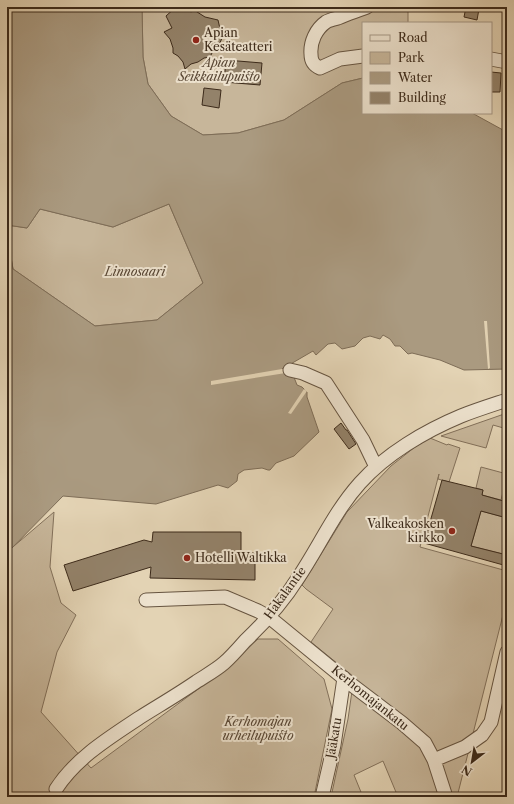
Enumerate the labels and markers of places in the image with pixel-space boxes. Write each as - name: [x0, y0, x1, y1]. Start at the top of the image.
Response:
- place label: Apian Kesäteatteri: [203, 25, 273, 54]
- marker: Apian Kesäteatteri: [191, 35, 201, 45]
- place label: Valkeakosken kirkko: [366, 516, 444, 545]
- marker: Valkeakosken kirkko: [447, 526, 457, 536]
- place label: Hotelli Waltikka: [195, 550, 287, 565]
- marker: Hotelli Waltikka: [182, 553, 192, 563]

